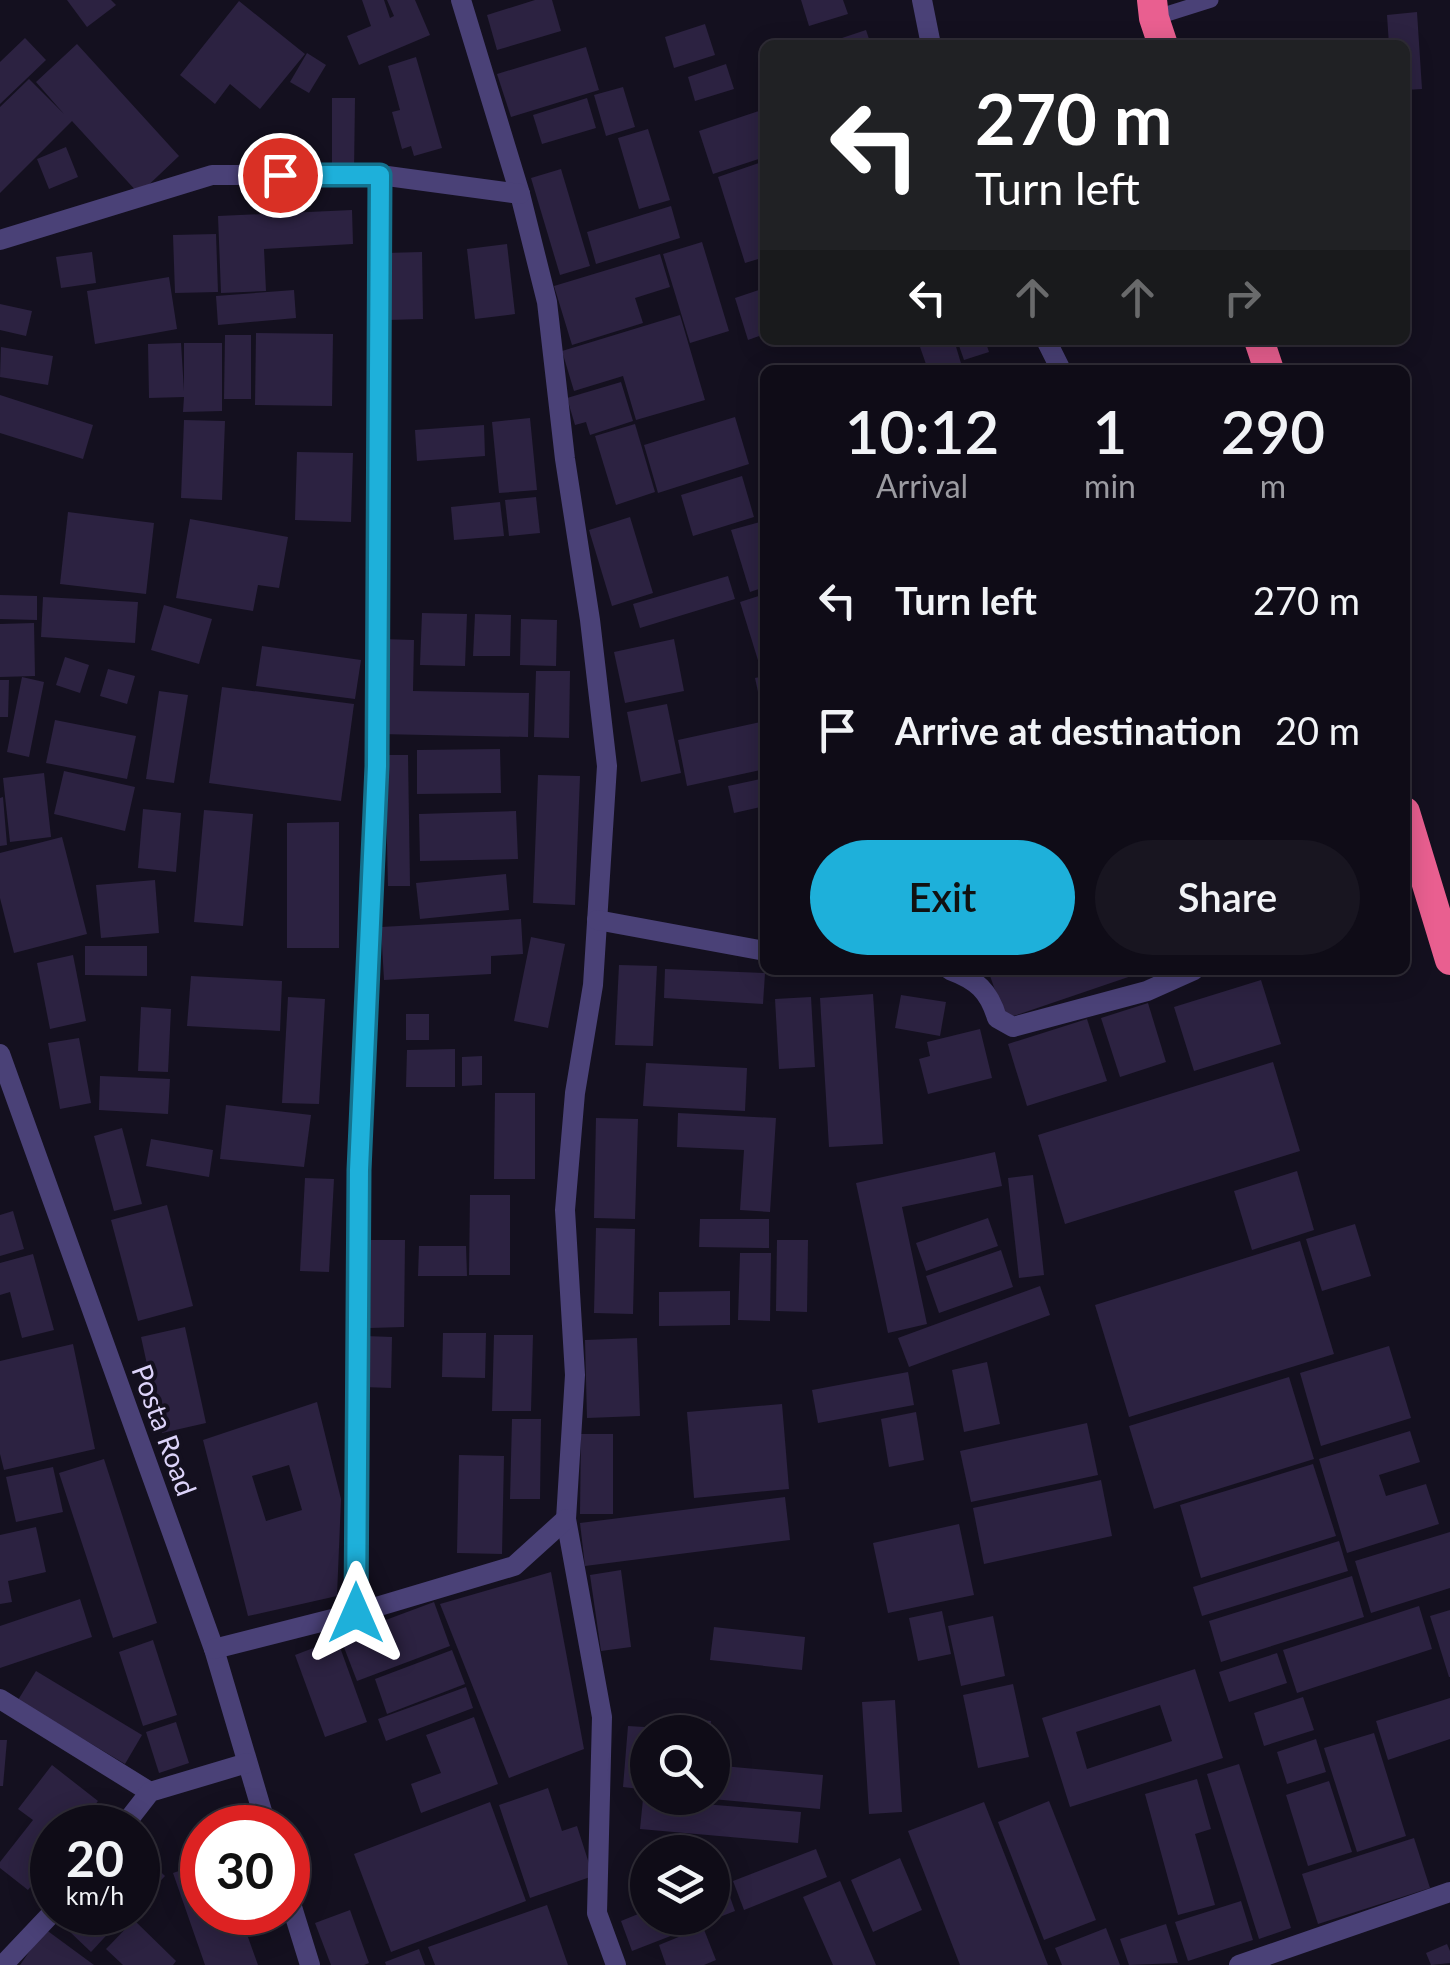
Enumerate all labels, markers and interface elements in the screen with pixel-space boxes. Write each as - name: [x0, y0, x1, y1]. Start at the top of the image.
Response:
- text: 270 m: [975, 76, 1172, 160]
- icon: left: [810, 80, 940, 210]
- pin: [238, 133, 323, 218]
- icon: arrive: [253, 148, 308, 203]
- text: Turn left: [975, 161, 1140, 215]
- icon: left: [900, 270, 955, 325]
- icon: ahead: [1005, 270, 1060, 325]
- icon: ahead: [1110, 270, 1165, 325]
- icon: right: [1215, 270, 1270, 325]
- text: 10:12: [845, 395, 999, 467]
- text: 1: [1093, 395, 1127, 467]
- text: 290: [1221, 395, 1325, 467]
- text: Arrival: [876, 466, 968, 505]
- text: min: [1084, 466, 1136, 505]
- text: m: [1260, 466, 1286, 505]
- icon: left: [810, 573, 865, 628]
- text: Turn left: [895, 577, 1037, 623]
- text: 270 m: [1253, 577, 1360, 623]
- icon: arrive: [810, 703, 865, 758]
- text: Arrive at destination: [895, 707, 1242, 753]
- text: 20 m: [1275, 707, 1360, 753]
- button: Exit: [810, 840, 1075, 955]
- button: Share: [1095, 840, 1360, 955]
- street label: Posta Road: [125, 1359, 204, 1500]
- position arrow: [304, 1561, 408, 1665]
- map controls: [630, 1715, 730, 1935]
- button: search: [630, 1715, 730, 1815]
- speed limit sign: 30: [180, 1805, 310, 1935]
- text: 20: [66, 1828, 124, 1888]
- button: layers: [630, 1835, 730, 1935]
- text: km/h: [66, 1880, 124, 1910]

